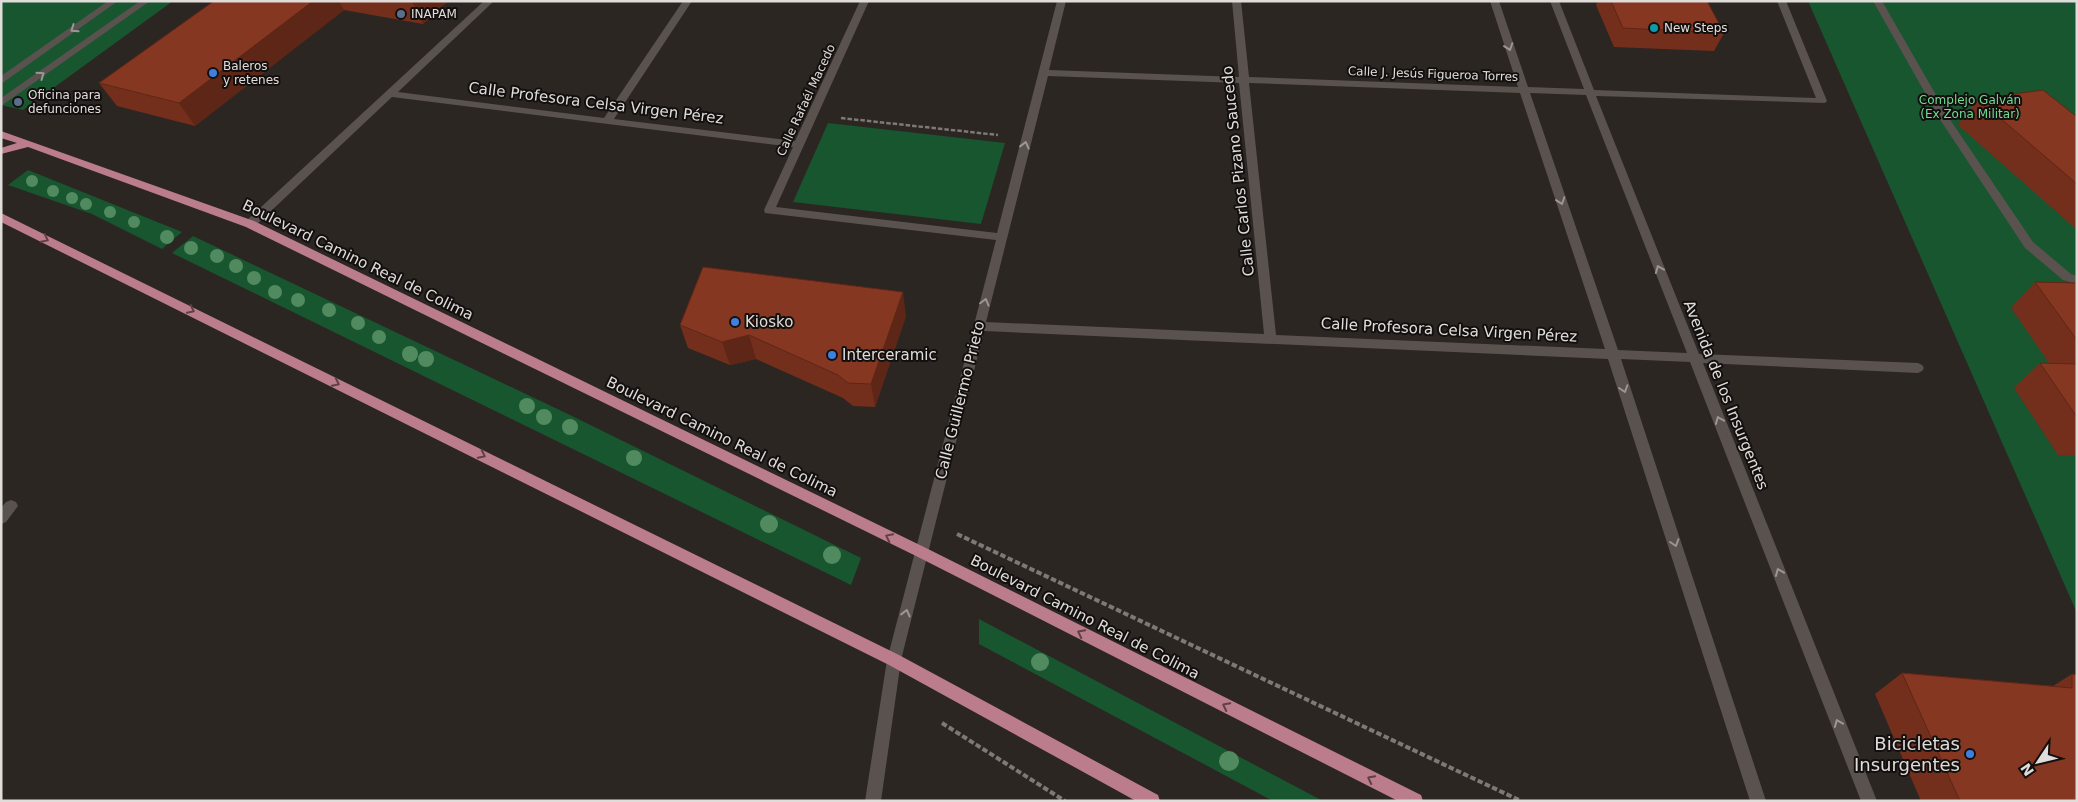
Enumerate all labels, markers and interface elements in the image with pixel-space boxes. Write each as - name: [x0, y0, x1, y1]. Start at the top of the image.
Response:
- place label: INAPAM: [411, 7, 457, 21]
- marker: INAPAM: [395, 8, 407, 20]
- place label: New Steps: [1664, 21, 1728, 35]
- marker: New Steps: [1648, 22, 1660, 34]
- one-way arrow: [71, 23, 80, 32]
- street label: Calle Rafaél Macedo: [774, 42, 838, 158]
- one-way arrow: [1504, 43, 1514, 51]
- place label: Baleros y retenes: [223, 59, 279, 87]
- street label: Calle J. Jesús Figueroa Torres: [1348, 64, 1518, 84]
- street label: Calle Carlos Pizano Saucedo: [1218, 65, 1258, 277]
- marker: Baleros y retenes: [207, 67, 219, 79]
- one-way arrow: [35, 72, 45, 81]
- street label: Calle Profesora Celsa Virgen Pérez: [467, 78, 725, 128]
- place label: Oficina para defunciones: [28, 88, 101, 116]
- park label: Complejo Galván (Ex Zona Militar): [1919, 93, 2021, 121]
- marker: Oficina para defunciones: [12, 96, 24, 108]
- one-way arrow: [1019, 141, 1030, 150]
- street label: Boulevard Camino Real de Colima: [239, 196, 477, 324]
- one-way arrow: [1556, 197, 1566, 205]
- one-way arrow: [40, 232, 49, 243]
- one-way arrow: [1655, 265, 1666, 274]
- one-way arrow: [979, 298, 990, 307]
- street label: Avenida de los Insurgentes: [1680, 298, 1772, 492]
- one-way arrow: [186, 304, 195, 315]
- place label: Kiosko: [745, 313, 793, 331]
- street label: Calle Profesora Celsa Virgen Pérez: [1320, 314, 1578, 346]
- marker: Kiosko: [729, 316, 741, 328]
- street label: Calle Guillermo Prieto: [932, 319, 988, 481]
- place label: Interceramic: [842, 346, 937, 364]
- marker: Interceramic: [826, 349, 838, 361]
- street label: Boulevard Camino Real de Colima: [603, 373, 841, 501]
- one-way arrow: [331, 377, 340, 387]
- one-way arrow: [1619, 384, 1629, 392]
- one-way arrow: [1715, 417, 1725, 425]
- one-way arrow: [477, 449, 486, 459]
- one-way arrow: [885, 532, 894, 543]
- one-way arrow: [1669, 538, 1679, 547]
- street label: Boulevard Camino Real de Colima: [967, 551, 1203, 683]
- one-way arrow: [1774, 568, 1785, 577]
- one-way arrow: [900, 608, 911, 617]
- one-way arrow: [1077, 629, 1086, 639]
- one-way arrow: [1222, 702, 1231, 712]
- one-way arrow: [1834, 719, 1844, 728]
- place label: Bicicletas Insurgentes: [1854, 733, 1960, 775]
- north arrow: [2013, 737, 2063, 787]
- marker: Bicicletas Insurgentes: [1964, 748, 1976, 760]
- text: N: [2017, 760, 2037, 779]
- one-way arrow: [1368, 775, 1377, 785]

